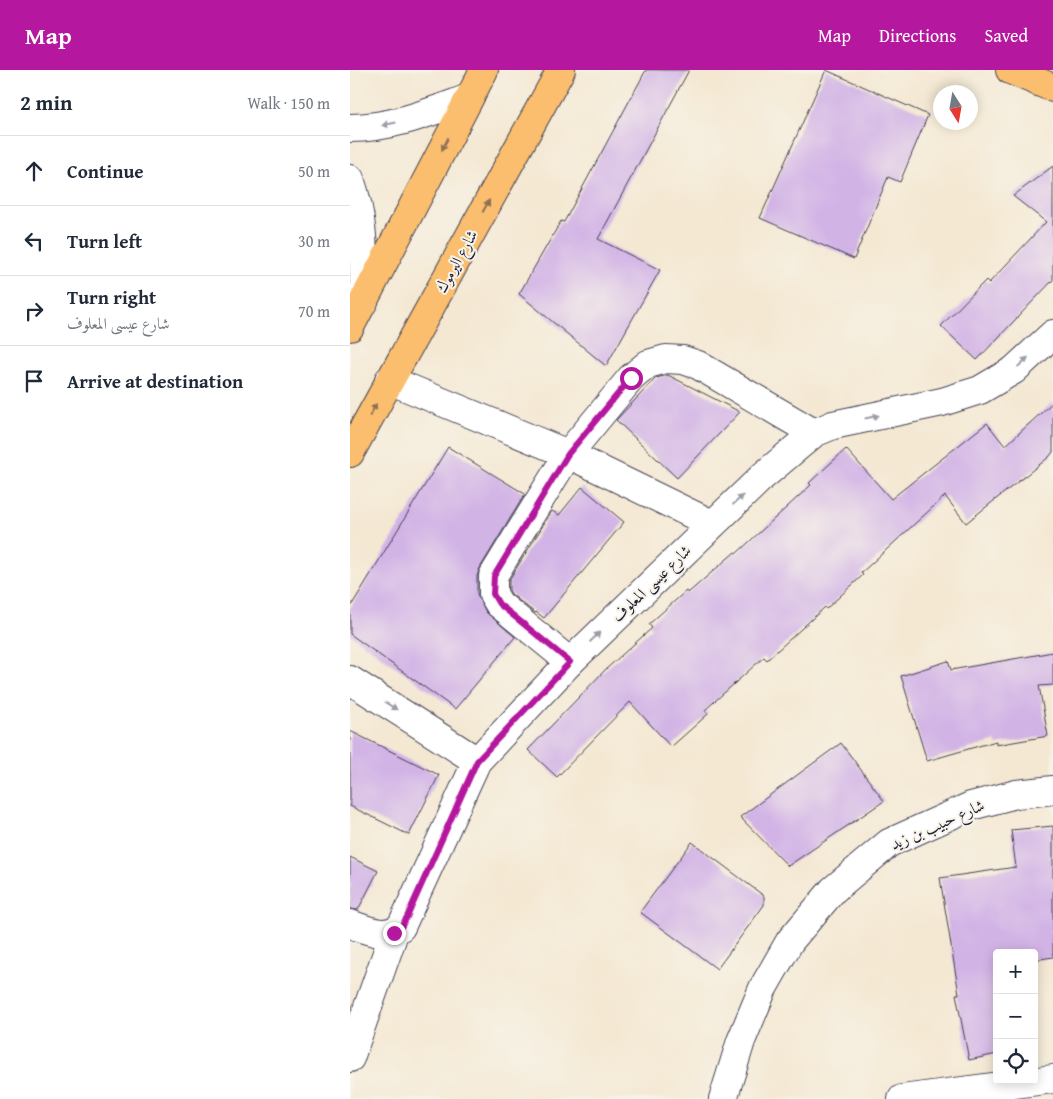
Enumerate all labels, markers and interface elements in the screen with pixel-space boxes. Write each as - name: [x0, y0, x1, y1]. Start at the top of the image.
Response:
- text: Map: [25, 18, 72, 53]
- text: Map: [818, 22, 851, 49]
- text: Directions: [879, 22, 956, 49]
- text: Saved: [984, 22, 1028, 49]
- north arrow: [933, 85, 978, 130]
- text: 2 min: [20, 87, 72, 118]
- text: Walk · 150 m: [247, 91, 330, 115]
- one-way arrow: [381, 120, 397, 128]
- one-way arrow: [441, 137, 449, 151]
- icon: ahead: [20, 157, 48, 185]
- text: Continue: [67, 157, 144, 185]
- text: 50 m: [298, 159, 330, 183]
- one-way arrow: [482, 199, 490, 214]
- street label: شارع اليرموك: [429, 225, 485, 298]
- icon: left: [20, 227, 48, 255]
- text: Turn left: [67, 227, 142, 255]
- text: 30 m: [298, 229, 330, 253]
- text: Turn right: [67, 283, 156, 311]
- icon: right: [20, 297, 48, 325]
- text: 70 m: [298, 299, 330, 323]
- text: شارع عيسى المعلوف: [67, 311, 170, 335]
- one-way arrow: [1016, 356, 1029, 367]
- icon: arrive: [20, 367, 48, 395]
- text: Arrive at destination: [67, 367, 243, 395]
- route start: [620, 367, 643, 390]
- one-way arrow: [369, 403, 377, 417]
- one-way arrow: [865, 413, 880, 421]
- one-way arrow: [731, 494, 743, 506]
- street label: شارع عيسى المعلوف: [606, 539, 698, 629]
- one-way arrow: [589, 631, 601, 643]
- one-way arrow: [385, 702, 398, 711]
- street label: شارع حبيب بن زيد: [886, 793, 989, 857]
- route end: [383, 922, 406, 945]
- map controls: [993, 949, 1038, 1084]
- button: +: [993, 949, 1038, 994]
- button: −: [993, 994, 1038, 1039]
- button: locate: [993, 1039, 1038, 1084]

